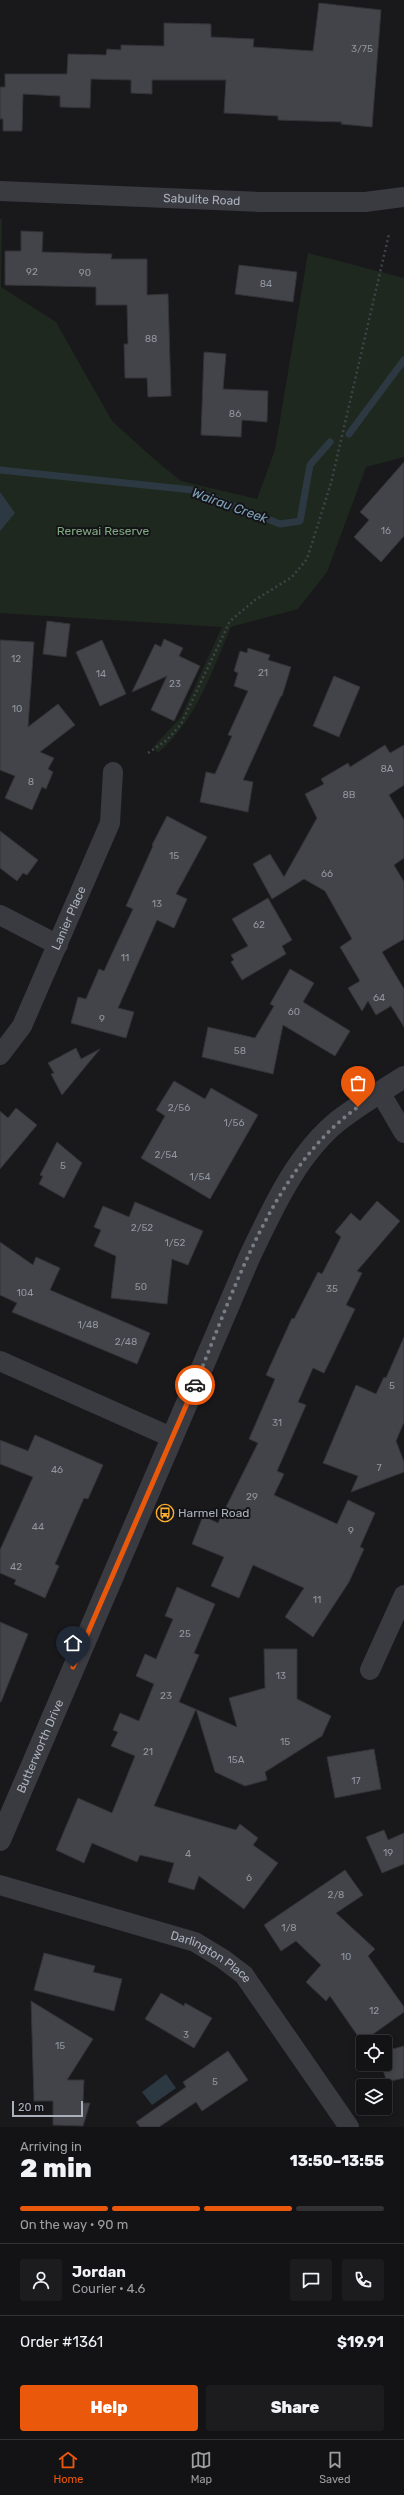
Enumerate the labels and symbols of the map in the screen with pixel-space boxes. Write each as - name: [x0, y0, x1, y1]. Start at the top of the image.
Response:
- house number: 3/75: [351, 43, 373, 55]
- street label: Sabulite Road: [163, 191, 241, 208]
- house number: 92: [26, 266, 38, 278]
- house number: 90: [79, 267, 91, 279]
- house number: 84: [260, 278, 272, 290]
- house number: 88: [145, 333, 157, 345]
- house number: 86: [229, 408, 241, 420]
- water label: Wairau Creek: [190, 485, 270, 526]
- park label: Rerewai Reserve: [57, 524, 150, 538]
- house number: 16: [381, 525, 391, 537]
- house number: 12: [11, 653, 21, 665]
- house number: 21: [258, 667, 268, 679]
- house number: 14: [96, 668, 106, 680]
- house number: 23: [169, 678, 181, 690]
- house number: 10: [12, 703, 22, 715]
- house number: 8A: [380, 763, 394, 775]
- house number: 8: [28, 776, 34, 788]
- house number: 8B: [342, 789, 356, 801]
- house number: 15: [169, 850, 179, 862]
- house number: 66: [321, 868, 333, 880]
- street label: Lanier Place: [49, 884, 89, 952]
- house number: 13: [152, 898, 162, 910]
- house number: 62: [253, 919, 265, 931]
- house number: 11: [121, 952, 129, 964]
- house number: 64: [373, 992, 385, 1004]
- house number: 60: [288, 1006, 300, 1018]
- house number: 9: [99, 1013, 105, 1025]
- house number: 58: [234, 1045, 246, 1057]
- pin: [341, 1066, 375, 1107]
- house number: 2/56: [168, 1102, 190, 1114]
- house number: 1/56: [223, 1117, 245, 1129]
- house number: 2/54: [155, 1149, 177, 1161]
- house number: 5: [60, 1160, 66, 1172]
- house number: 1/54: [189, 1171, 211, 1183]
- house number: 2/52: [131, 1222, 153, 1234]
- house number: 1/52: [165, 1237, 186, 1249]
- house number: 50: [135, 1281, 147, 1293]
- house number: 35: [326, 1283, 338, 1295]
- house number: 104: [17, 1287, 33, 1299]
- house number: 1/48: [77, 1319, 99, 1331]
- house number: 2/48: [115, 1336, 137, 1348]
- courier: [175, 1365, 215, 1405]
- house number: 5: [389, 1380, 395, 1392]
- house number: 31: [272, 1417, 282, 1429]
- house number: 7: [376, 1462, 382, 1474]
- house number: 46: [51, 1464, 63, 1476]
- house number: 29: [246, 1491, 258, 1503]
- bus stop icon: Harmel Road: [155, 1503, 175, 1523]
- place label: Harmel Road: [178, 1506, 249, 1520]
- house number: 44: [32, 1521, 44, 1533]
- house number: 9: [348, 1525, 354, 1537]
- house number: 42: [10, 1561, 22, 1573]
- house number: 11: [313, 1594, 321, 1606]
- pin: [56, 1626, 90, 1667]
- house number: 25: [179, 1628, 191, 1640]
- house number: 13: [276, 1670, 286, 1682]
- house number: 23: [160, 1690, 172, 1702]
- street label: Butterworth Drive: [14, 1697, 66, 1795]
- house number: 15: [280, 1736, 290, 1748]
- house number: 21: [143, 1746, 153, 1758]
- house number: 15A: [228, 1754, 245, 1766]
- house number: 17: [351, 1775, 361, 1787]
- house number: 19: [383, 1847, 393, 1859]
- house number: 4: [185, 1848, 191, 1860]
- house number: 6: [246, 1872, 252, 1884]
- house number: 2/8: [328, 1889, 344, 1901]
- house number: 1/8: [281, 1922, 297, 1934]
- street label: Darlington Place: [169, 1928, 254, 1986]
- house number: 10: [341, 1951, 351, 1963]
- house number: 12: [369, 2005, 379, 2017]
- house number: 3: [183, 2029, 189, 2041]
- house number: 15: [55, 2040, 65, 2052]
- house number: 5: [212, 2076, 218, 2088]
- scale bar: [12, 2099, 83, 2118]

